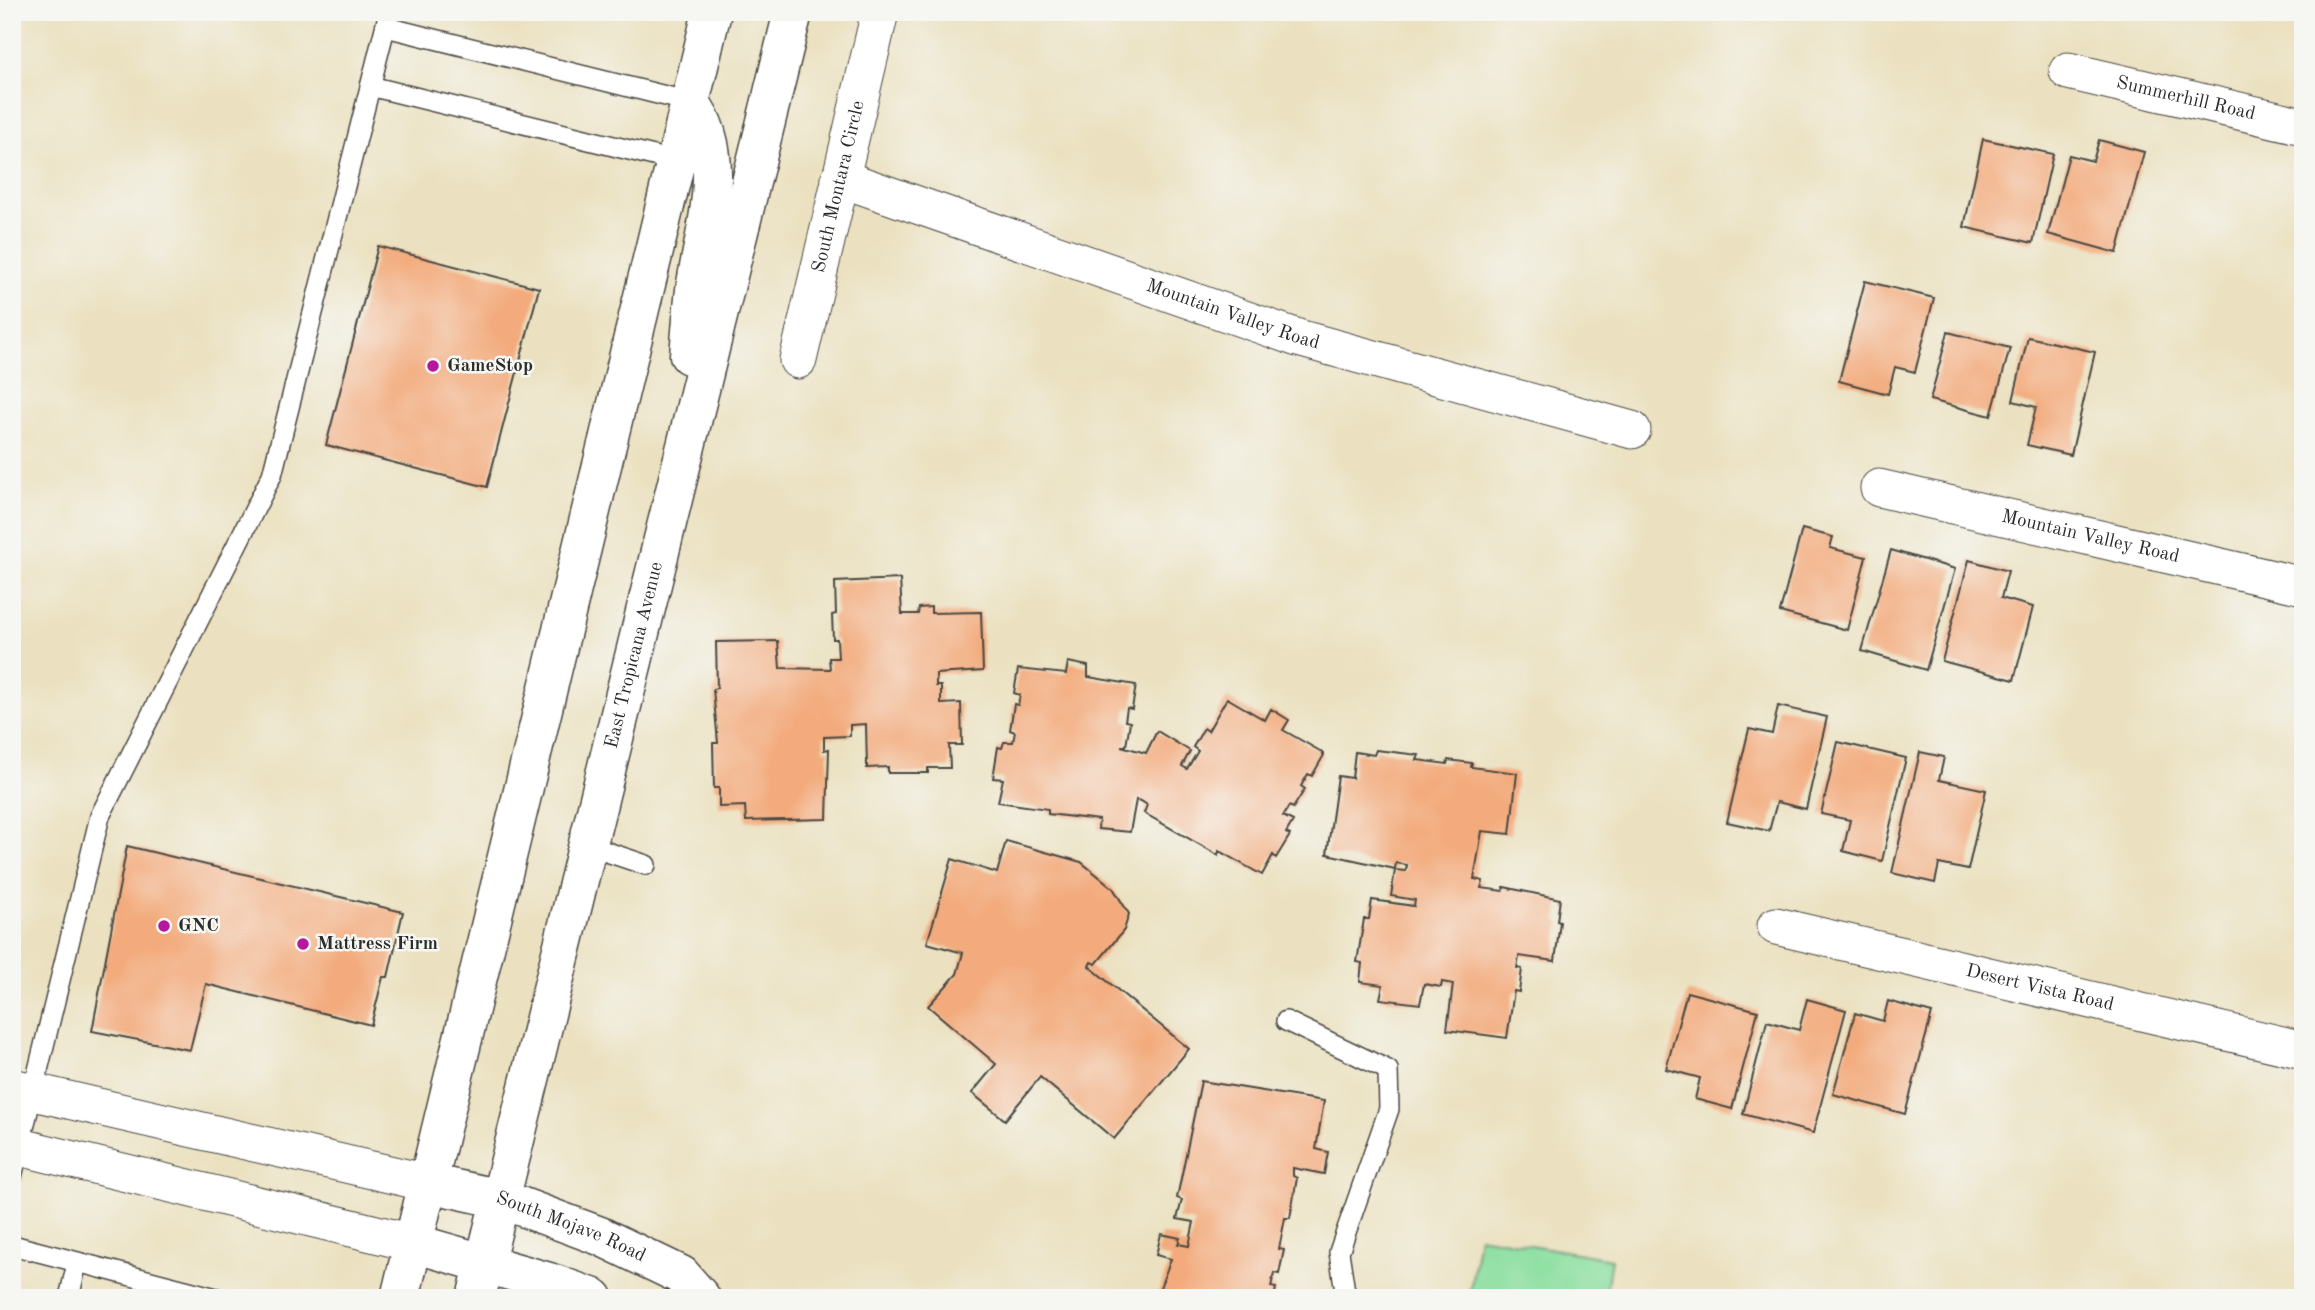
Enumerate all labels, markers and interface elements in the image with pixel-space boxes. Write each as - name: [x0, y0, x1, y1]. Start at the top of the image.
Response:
- street label: Summerhill Road: [2114, 73, 2257, 124]
- street label: South Montara Circle: [809, 99, 868, 274]
- street label: Mountain Valley Road: [1144, 276, 1322, 353]
- place label: GameStop: [447, 357, 533, 376]
- marker: GameStop: [425, 358, 441, 374]
- street label: Mountain Valley Road: [2000, 507, 2181, 567]
- street label: East Tropicana Avenue: [602, 560, 667, 751]
- place label: GNC: [178, 917, 219, 936]
- marker: GNC: [156, 918, 172, 934]
- place label: Mattress Firm: [317, 935, 438, 954]
- marker: Mattress Firm: [295, 936, 311, 952]
- street label: Desert Vista Road: [1964, 961, 2116, 1015]
- street label: South Mojave Road: [493, 1189, 649, 1266]

